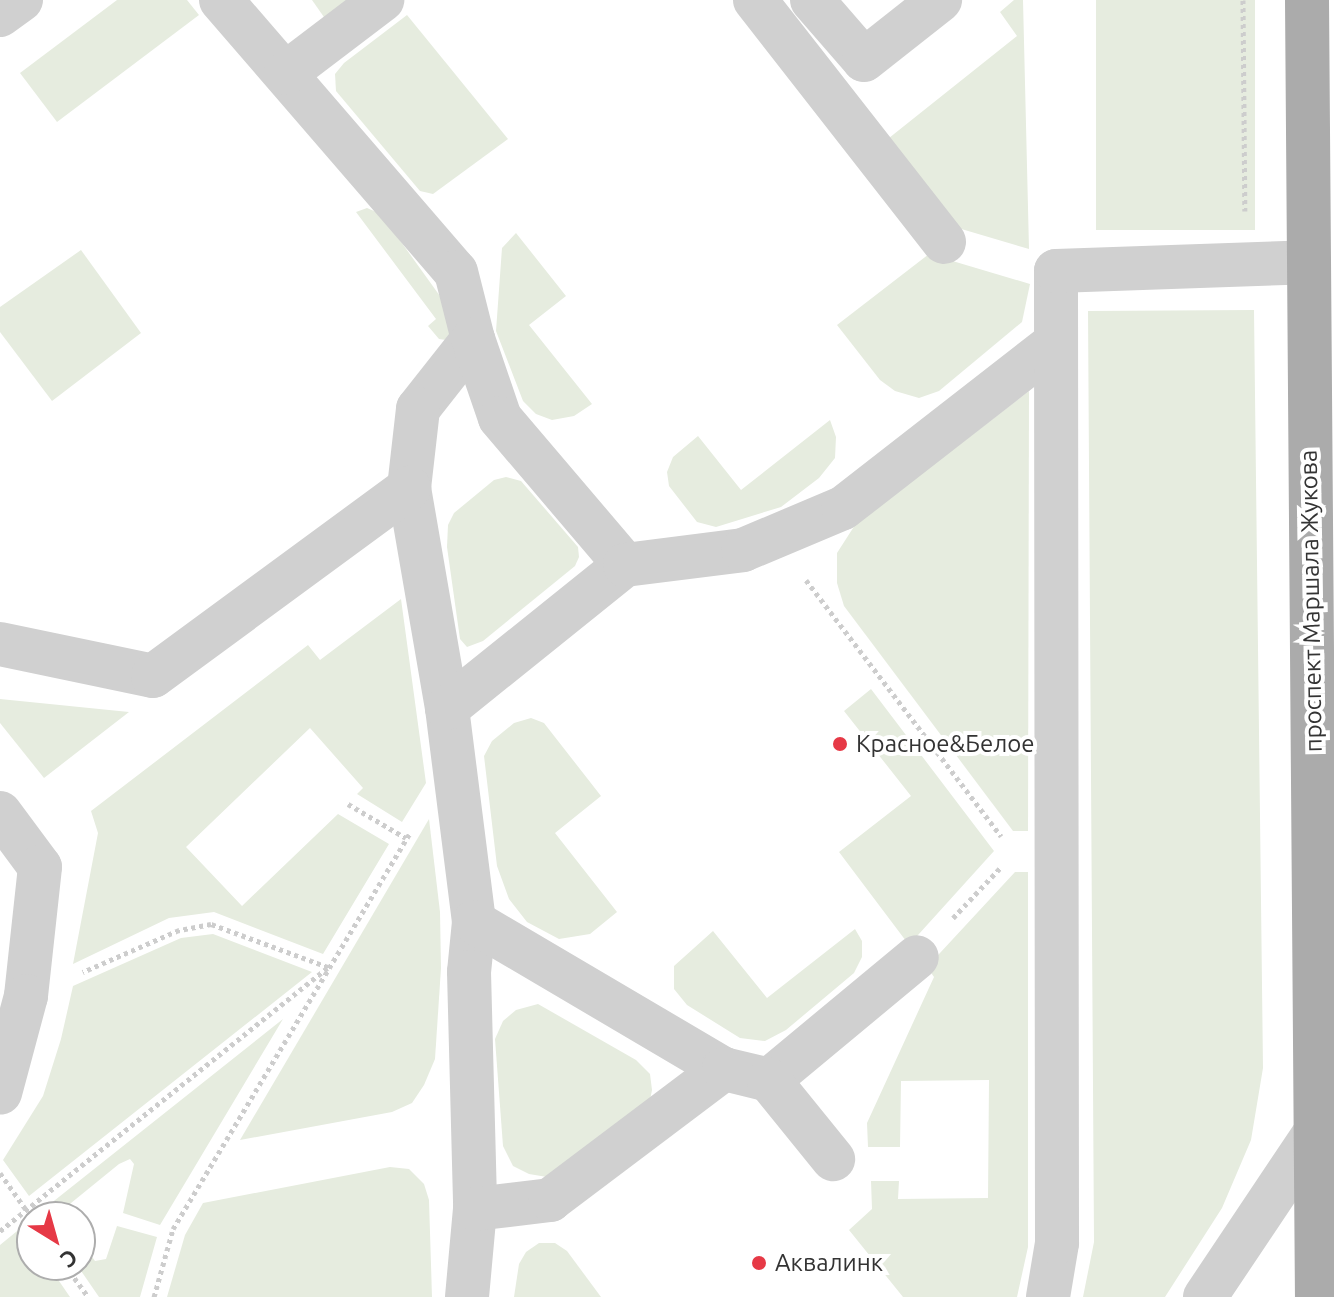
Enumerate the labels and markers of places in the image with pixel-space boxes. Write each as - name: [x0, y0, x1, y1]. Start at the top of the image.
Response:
- place label: Красное&Белое: [856, 730, 1035, 758]
- marker: Красное&Белое: [831, 735, 849, 753]
- place label: Аквалинк: [775, 1249, 883, 1277]
- marker: Аквалинк: [750, 1254, 768, 1272]

